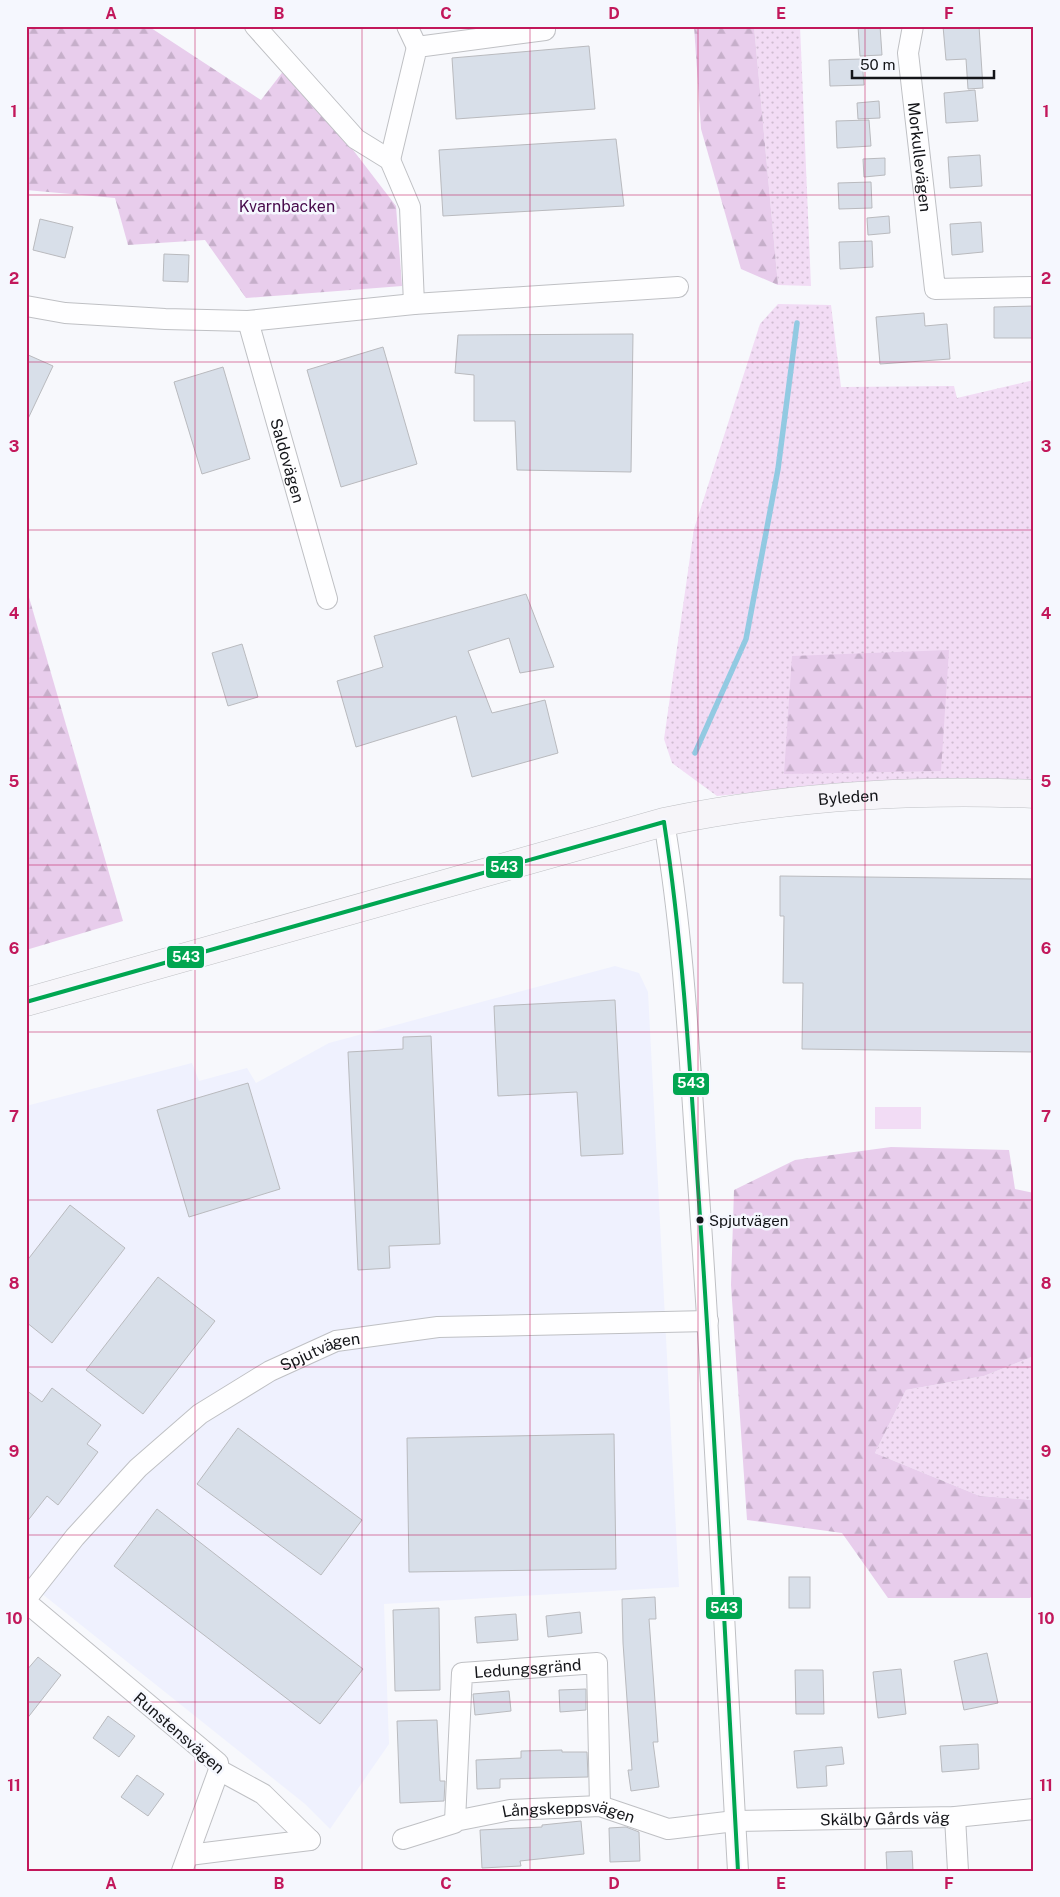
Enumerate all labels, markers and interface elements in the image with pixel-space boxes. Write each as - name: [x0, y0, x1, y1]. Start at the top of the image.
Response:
- text: A: [105, 4, 117, 23]
- text: B: [274, 4, 285, 23]
- text: C: [440, 4, 452, 23]
- text: D: [608, 4, 620, 23]
- text: E: [776, 4, 786, 23]
- text: F: [944, 4, 954, 23]
- scale bar: [852, 48, 995, 80]
- text: 50 m: [860, 56, 895, 73]
- street label: Morkullevägen: [904, 101, 936, 213]
- text: 1: [11, 102, 17, 121]
- text: 1: [1043, 102, 1049, 121]
- park label: Kvarnbacken: [239, 197, 335, 216]
- text: 2: [9, 269, 19, 288]
- text: 2: [1041, 269, 1051, 288]
- street label: Saldovägen: [267, 416, 309, 505]
- text: 3: [9, 437, 19, 456]
- text: 3: [1041, 437, 1051, 456]
- text: 4: [9, 604, 20, 623]
- text: 4: [1041, 604, 1052, 623]
- text: 5: [9, 772, 20, 791]
- text: 5: [1041, 772, 1052, 791]
- street label: Byleden: [817, 785, 879, 809]
- line badge: 543: [485, 855, 524, 879]
- text: 543: [490, 859, 518, 875]
- text: 6: [9, 939, 19, 958]
- text: 6: [1041, 939, 1051, 958]
- line badge: 543: [166, 945, 205, 969]
- text: 543: [172, 949, 200, 965]
- line badge: 543: [672, 1072, 710, 1096]
- text: 543: [677, 1075, 705, 1091]
- text: 7: [9, 1107, 19, 1126]
- text: 7: [1041, 1107, 1051, 1126]
- place label: Spjutvägen: [709, 1212, 788, 1229]
- marker: Spjutvägen: [695, 1215, 705, 1225]
- text: 8: [9, 1274, 20, 1293]
- text: 8: [1041, 1274, 1052, 1293]
- street label: Spjutvägen: [277, 1328, 361, 1375]
- text: 9: [9, 1442, 19, 1461]
- text: 9: [1041, 1442, 1051, 1461]
- line badge: 543: [705, 1596, 743, 1620]
- text: 543: [710, 1600, 738, 1616]
- text: 10: [5, 1609, 23, 1628]
- text: 10: [1037, 1609, 1055, 1628]
- street label: Ledungsgränd: [473, 1655, 582, 1682]
- street label: Runstensvägen: [130, 1688, 228, 1778]
- text: 11: [7, 1776, 21, 1795]
- text: 11: [1039, 1776, 1053, 1795]
- street label: Långskeppsvägen: [500, 1797, 637, 1827]
- street label: Skälby Gårds väg: [820, 1808, 950, 1829]
- text: A: [105, 1874, 117, 1893]
- text: B: [274, 1874, 285, 1893]
- text: C: [440, 1874, 452, 1893]
- text: D: [608, 1874, 620, 1893]
- text: E: [776, 1874, 786, 1893]
- text: F: [944, 1874, 954, 1893]

